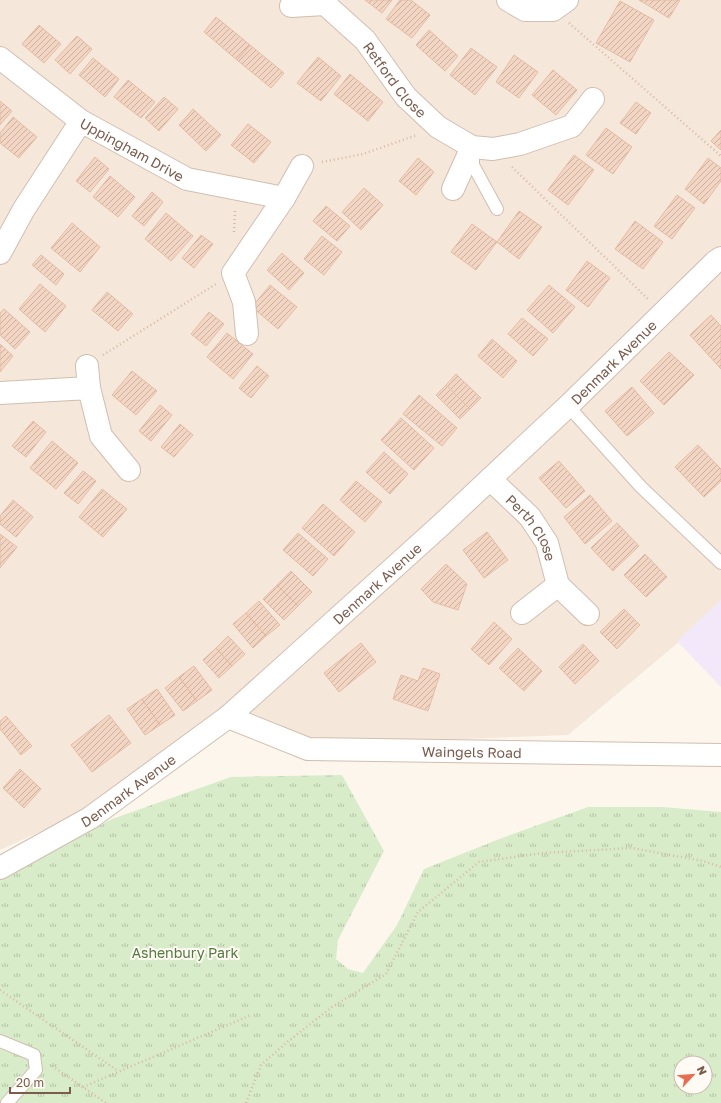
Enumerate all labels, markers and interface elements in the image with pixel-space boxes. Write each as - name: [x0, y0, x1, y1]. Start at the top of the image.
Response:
- street label: Retford Close: [360, 38, 430, 121]
- street label: Uppingham Drive: [77, 114, 187, 184]
- street label: Denmark Avenue: [567, 316, 660, 407]
- street label: Perth Close: [503, 491, 560, 563]
- street label: Denmark Avenue: [329, 539, 424, 627]
- street label: Waingels Road: [422, 742, 522, 761]
- street label: Denmark Avenue: [78, 750, 179, 830]
- park label: Ashenbury Park: [132, 944, 238, 961]
- north arrow: [673, 1055, 713, 1095]
- text: N: [695, 1064, 710, 1077]
- scale bar: [10, 1069, 70, 1095]
- text: 20 m: [16, 1075, 44, 1090]

